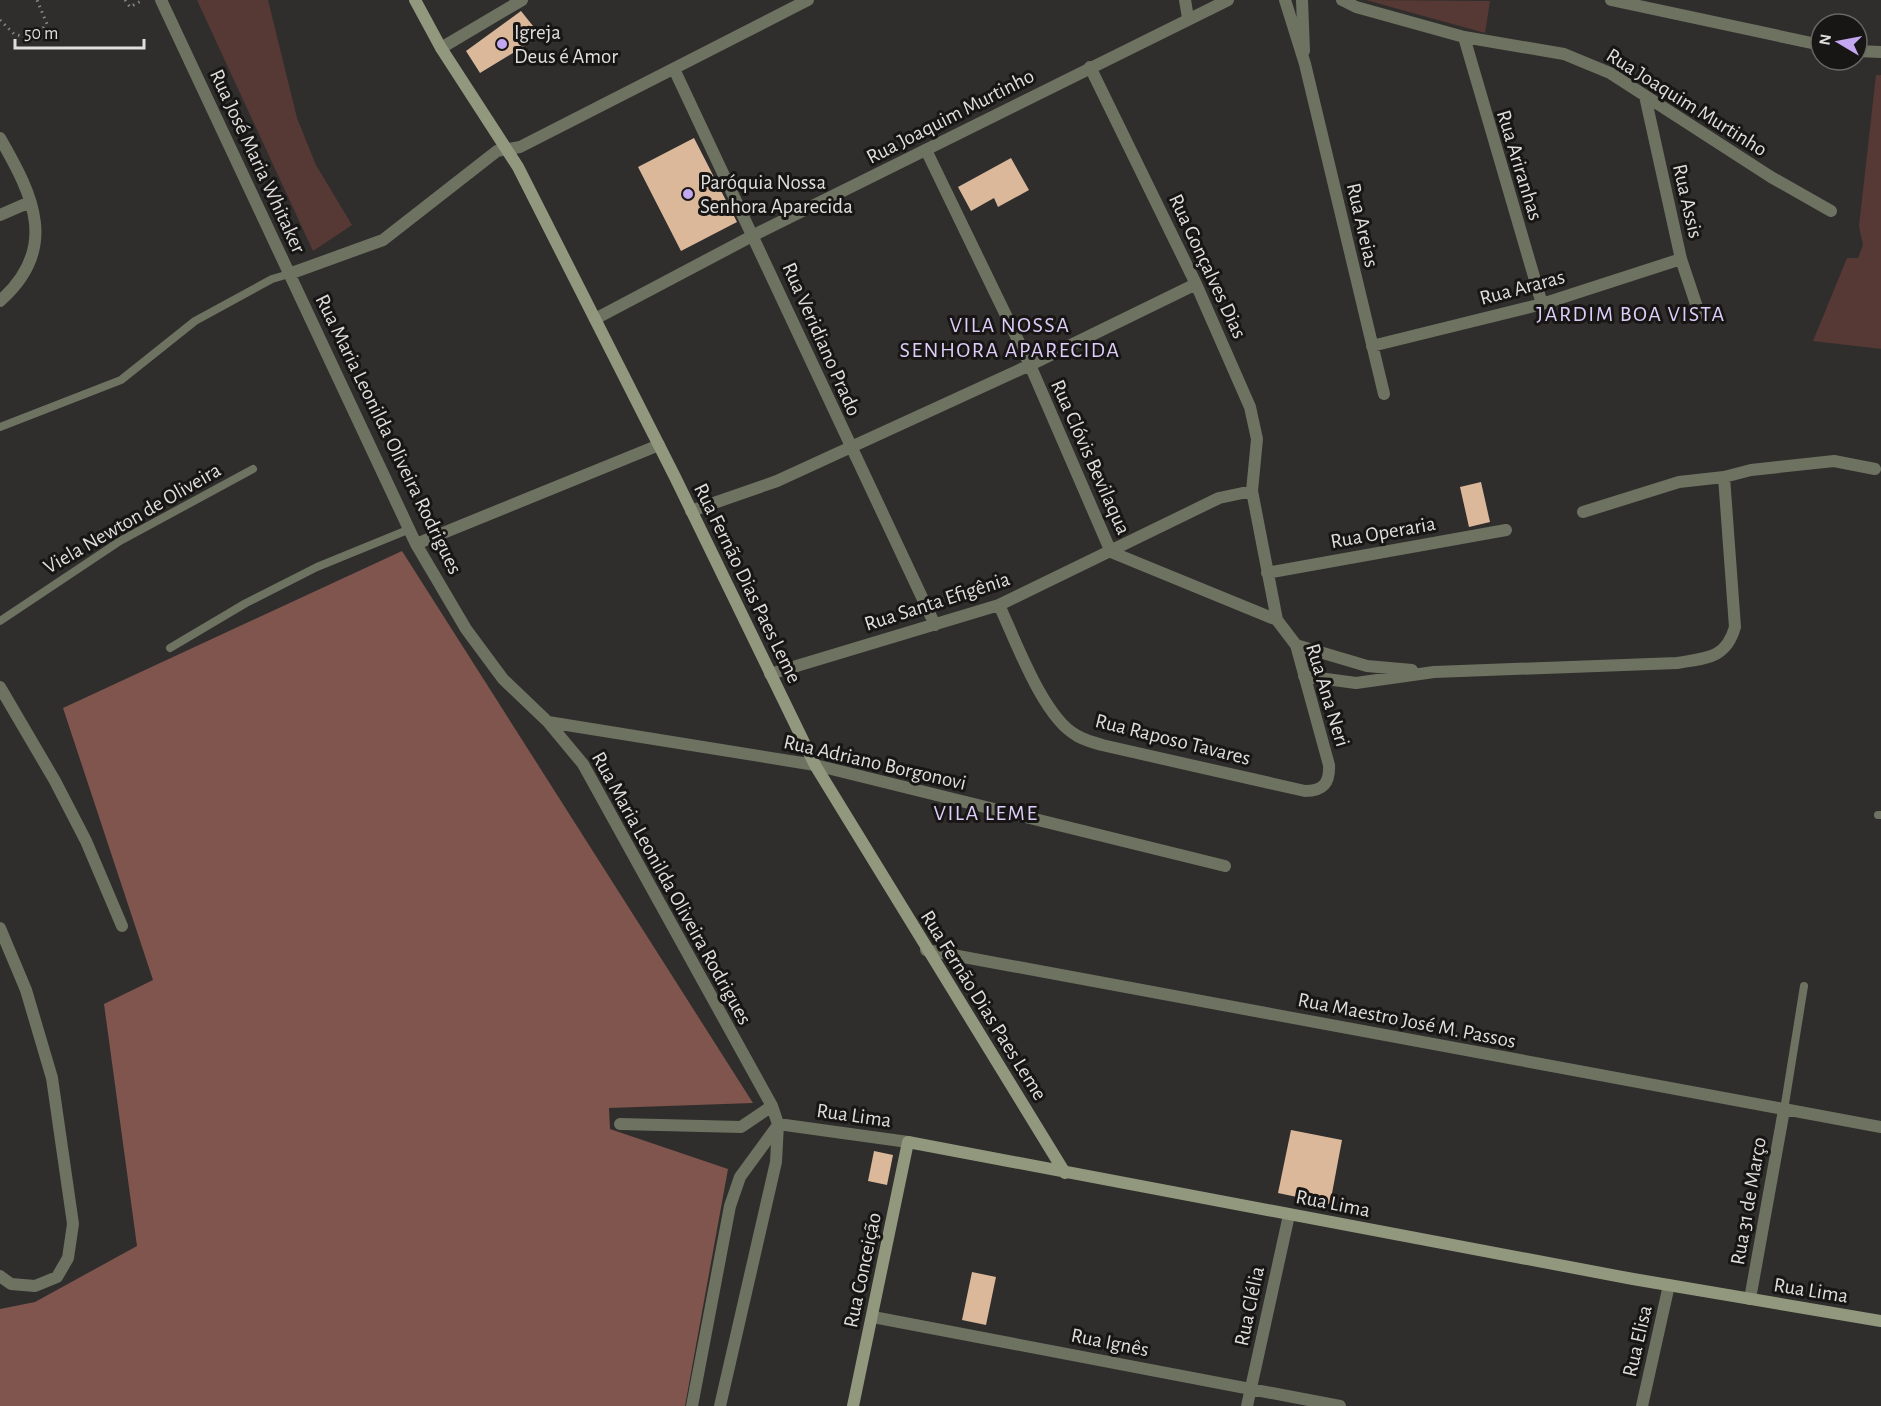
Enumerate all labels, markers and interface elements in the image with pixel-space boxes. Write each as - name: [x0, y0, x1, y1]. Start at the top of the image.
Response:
- scale bar: [15, 12, 144, 50]
- north arrow: [1809, 12, 1869, 72]
- place label: Igreja Deus é Amor: [514, 22, 618, 67]
- text: 50 m: [24, 25, 58, 43]
- text: N: [1816, 33, 1834, 46]
- marker: Igreja Deus é Amor: [495, 37, 509, 51]
- street label: Rua Joaquim Murtinho: [1603, 44, 1771, 160]
- street label: Rua Joaquim Murtinho: [863, 65, 1038, 168]
- street label: Rua José Maria Whitaker: [206, 66, 309, 256]
- street label: Rua Ariranhas: [1493, 107, 1546, 223]
- street label: Rua Assis: [1669, 162, 1706, 240]
- place label: Paróquia Nossa Senhora Aparecida: [700, 172, 853, 217]
- street label: Rua Areias: [1343, 181, 1382, 269]
- marker: Paróquia Nossa Senhora Aparecida: [681, 187, 695, 201]
- street label: Rua Gonçalves Dias: [1165, 191, 1250, 342]
- street label: Rua Veridiano Prado: [778, 259, 865, 419]
- street label: Rua Araras: [1477, 266, 1567, 309]
- street label: Rua Maria Leonilda Oliveira Rodrigues: [312, 291, 466, 577]
- district label: JARDIM BOA VISTA: [1536, 303, 1726, 325]
- district label: VILA NOSSA SENHORA APARECIDA: [900, 314, 1120, 361]
- street label: Rua Clóvis Bevilaqua: [1047, 377, 1134, 538]
- street label: Viela Newton de Oliveira: [40, 459, 225, 578]
- street label: Rua Fernão Dias Paes Leme: [690, 480, 805, 686]
- street label: Rua Operaria: [1329, 513, 1438, 552]
- street label: Rua Santa Efigênia: [862, 568, 1013, 635]
- street label: Rua Ana Neri: [1302, 641, 1353, 749]
- street label: Rua Raposo Tavares: [1093, 710, 1253, 769]
- street label: Rua Adriano Borgonovi: [782, 731, 968, 794]
- street label: Rua Maria Leonilda Oliveira Rodrigues: [588, 748, 755, 1028]
- district label: VILA LEME: [933, 802, 1039, 824]
- street label: Rua Fernão Dias Paes Leme: [917, 907, 1051, 1104]
- street label: Rua Maestro José M. Passos: [1296, 989, 1518, 1052]
- street label: Rua Lima: [815, 1100, 893, 1131]
- street label: Rua 31 de Março: [1727, 1135, 1770, 1267]
- street label: Rua Lima: [1294, 1186, 1372, 1221]
- street label: Rua Conceição: [840, 1211, 885, 1330]
- street label: Rua Clélia: [1231, 1264, 1268, 1348]
- street label: Rua Lima: [1772, 1274, 1850, 1307]
- street label: Rua Elisa: [1619, 1303, 1656, 1379]
- street label: Rua Ignês: [1069, 1325, 1151, 1360]

